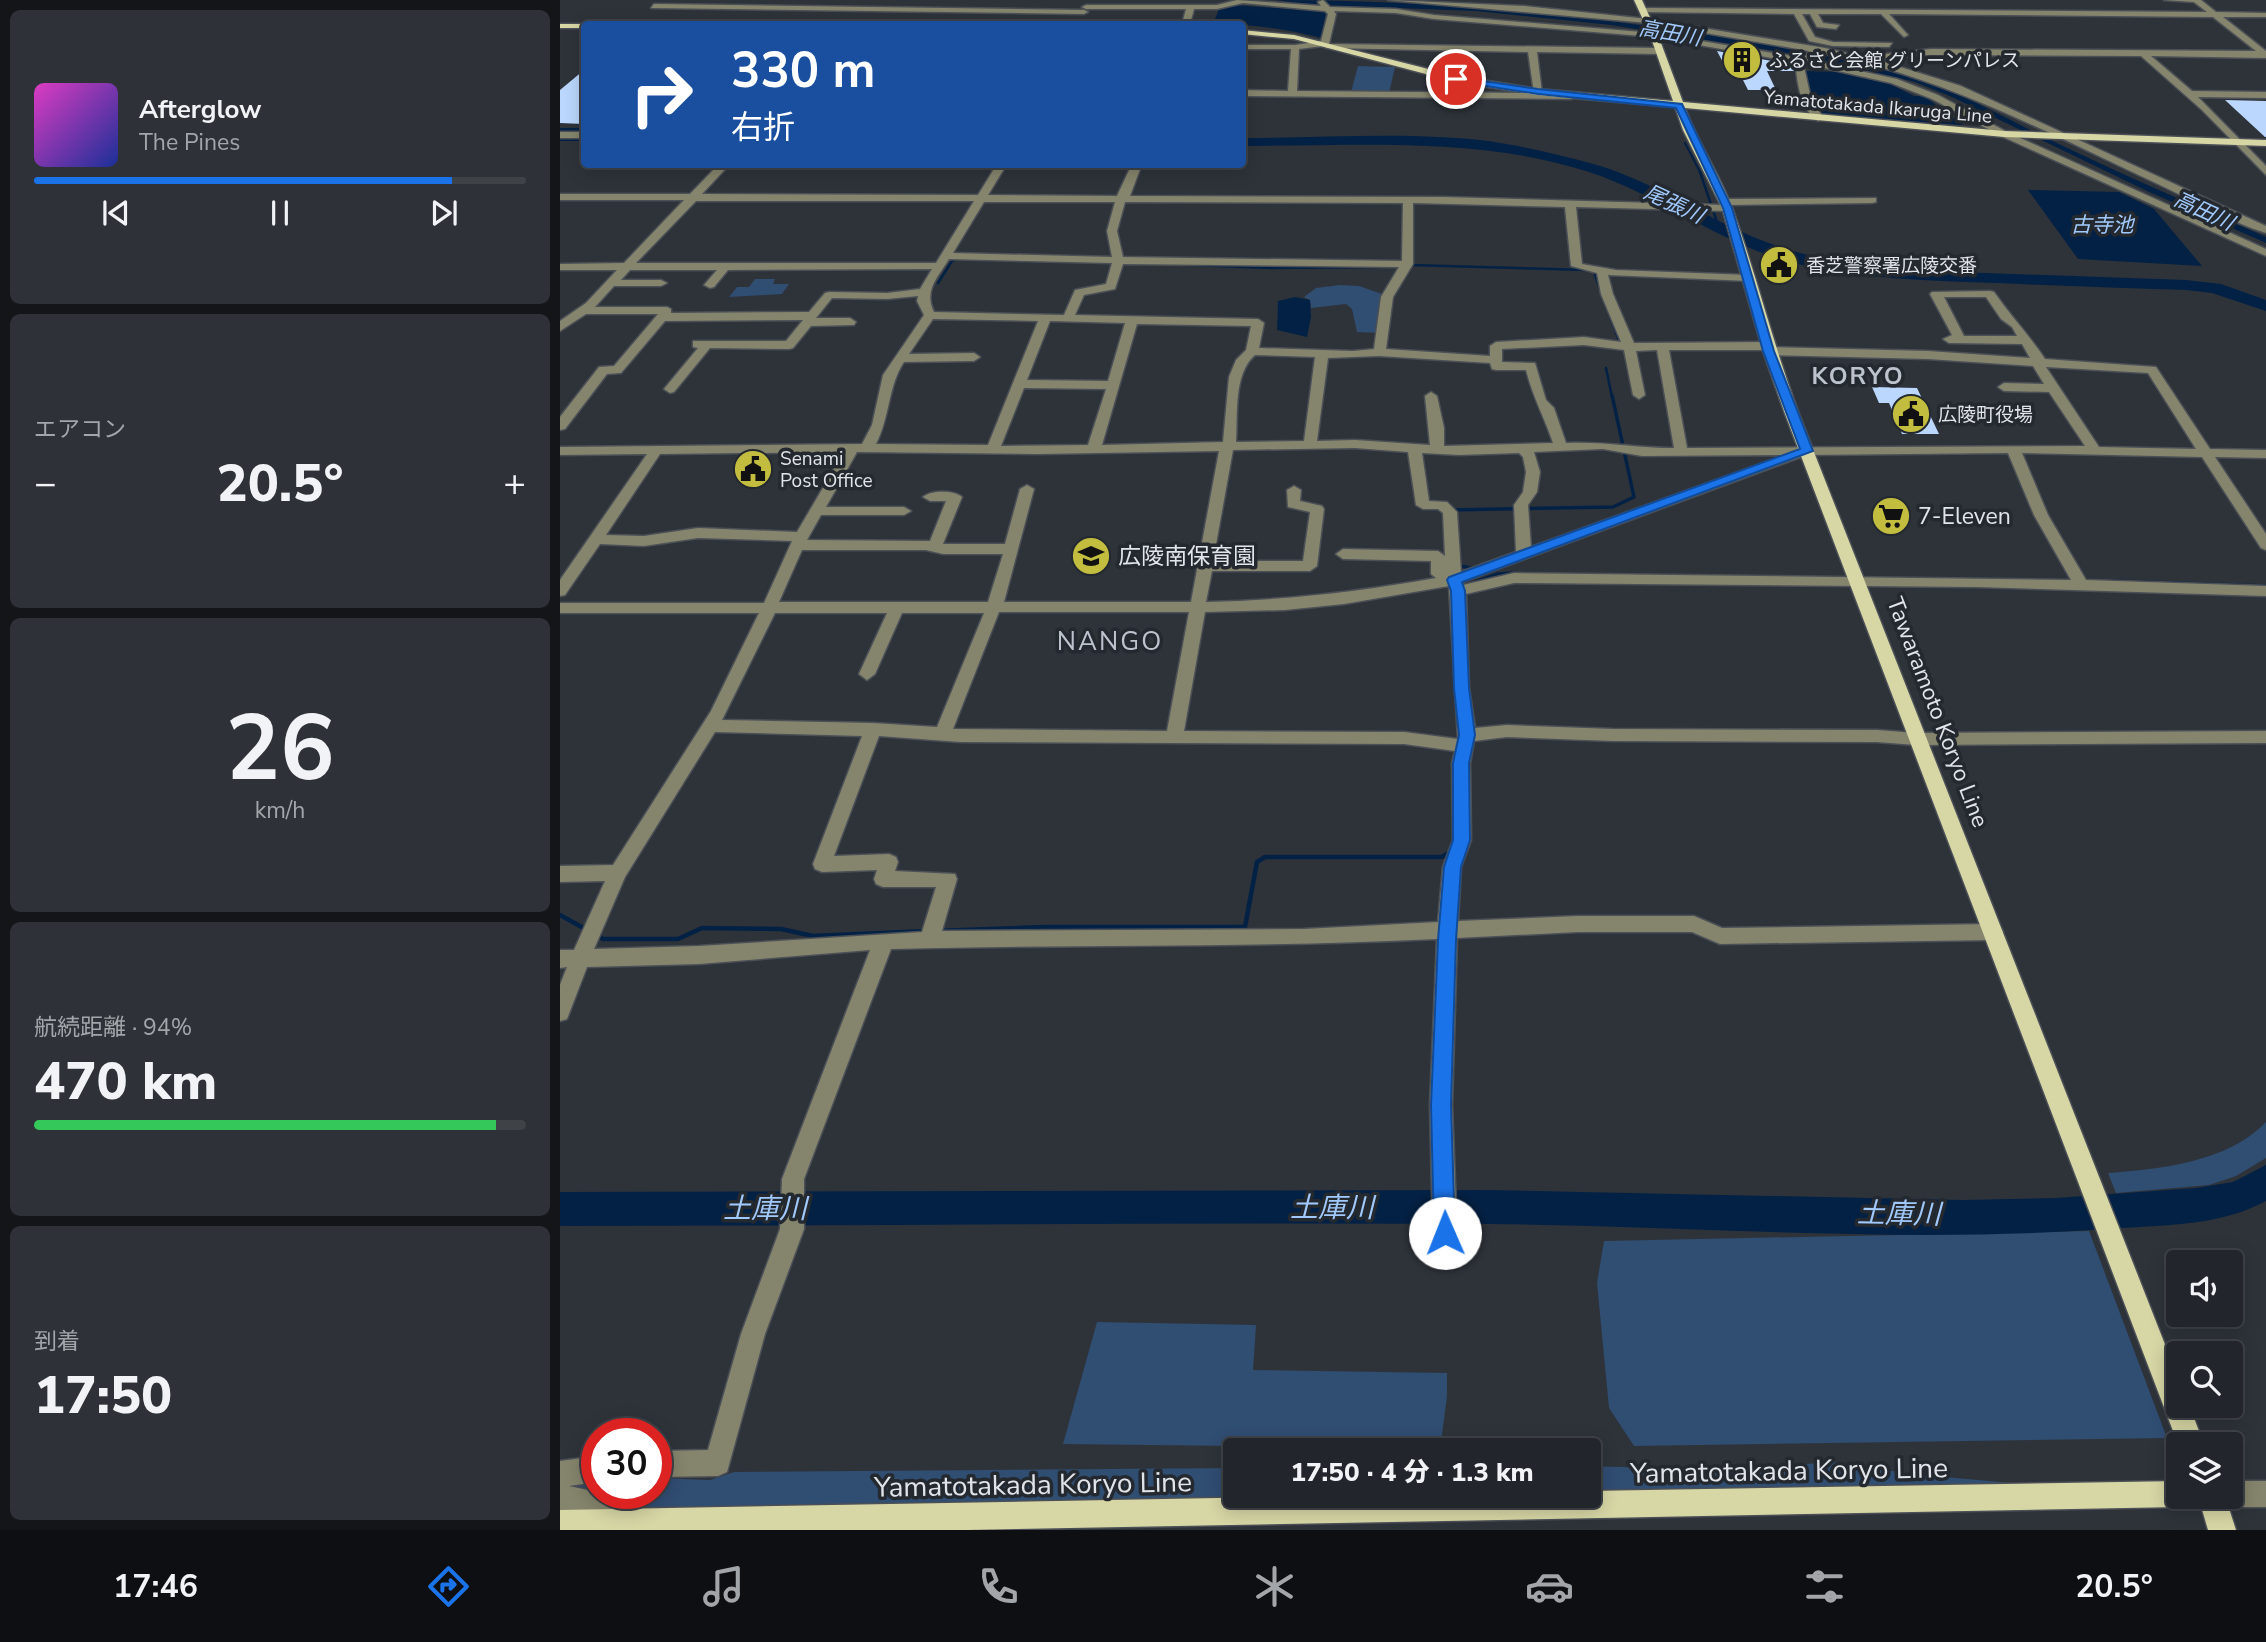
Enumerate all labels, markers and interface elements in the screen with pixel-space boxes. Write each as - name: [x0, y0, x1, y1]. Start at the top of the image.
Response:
- water label: 高田川: [1637, 14, 1705, 53]
- text: 330 m: [731, 37, 875, 104]
- building icon: ふるさと会館 グリーンパレス: [1721, 39, 1763, 81]
- place label: ふるさと会館 グリーンパレス: [1769, 48, 2020, 74]
- icon: right: [616, 49, 707, 140]
- pin: [1426, 49, 1486, 109]
- icon: arrive: [1437, 60, 1475, 98]
- street label: Yamatotakada Ikaruga Line: [1762, 84, 1993, 130]
- text: Afterglow: [139, 92, 262, 127]
- text: 右折: [731, 106, 795, 149]
- text: The Pines: [139, 127, 240, 158]
- water label: 尾張川: [1640, 178, 1710, 231]
- water label: 高田川: [2170, 185, 2240, 238]
- icon: previous: [97, 194, 135, 232]
- icon: pause: [261, 194, 299, 232]
- icon: next: [425, 194, 463, 232]
- water label: 古寺池: [2071, 211, 2135, 239]
- public building icon: 香芝警察署広陵交番: [1758, 244, 1800, 286]
- place label: 香芝警察署広陵交番: [1806, 253, 1977, 279]
- district label: KORYO: [1811, 360, 1905, 392]
- public building icon: 広陵町役場: [1890, 393, 1932, 435]
- place label: 広陵町役場: [1938, 402, 2033, 428]
- text: エアコン: [34, 414, 126, 445]
- place label: Senami Post Office: [780, 446, 873, 494]
- text: 20.5°: [216, 448, 344, 519]
- public building icon: Senami Post Office: [732, 448, 774, 490]
- text: −: [34, 458, 57, 509]
- text: +: [503, 458, 526, 509]
- supermarket icon: 7-Eleven: [1870, 495, 1912, 537]
- place label: 7-Eleven: [1918, 501, 2011, 532]
- school or university icon: 広陵南保育園: [1070, 535, 1112, 577]
- place label: 広陵南保育園: [1118, 541, 1256, 572]
- street label: Tawaramoto Koryo Line: [1879, 593, 1996, 832]
- district label: NANGO: [1057, 624, 1163, 659]
- text: 26: [225, 687, 335, 811]
- text: km/h: [255, 795, 305, 826]
- text: 航続距離 · 94%: [34, 1012, 192, 1043]
- text: 470 km: [34, 1046, 217, 1117]
- water label: 土庫川: [1290, 1189, 1377, 1227]
- water label: 土庫川: [723, 1190, 810, 1228]
- water label: 土庫川: [1857, 1194, 1944, 1234]
- position arrow: [1408, 1196, 1482, 1270]
- map controls: [2166, 1250, 2243, 1509]
- button: sound: [2166, 1250, 2243, 1327]
- text: 到着: [34, 1326, 80, 1357]
- button: search: [2166, 1341, 2243, 1418]
- text: 17:50: [34, 1360, 172, 1431]
- speed limit sign: 30: [581, 1418, 672, 1509]
- button: layers: [2166, 1432, 2243, 1509]
- street label: Yamatotakada Koryo Line: [1629, 1449, 1948, 1493]
- text: 17:50 · 4 分 · 1.3 km: [1290, 1455, 1534, 1490]
- street label: Yamatotakada Koryo Line: [873, 1463, 1192, 1507]
- icon: directions: [424, 1562, 473, 1611]
- icon: music: [699, 1562, 748, 1611]
- icon: phone: [974, 1562, 1023, 1611]
- icon: climate: [1250, 1562, 1299, 1611]
- icon: car: [1525, 1562, 1574, 1611]
- icon: filters: [1800, 1562, 1849, 1611]
- text: 17:46: [113, 1565, 198, 1608]
- text: 20.5°: [2075, 1565, 2153, 1608]

